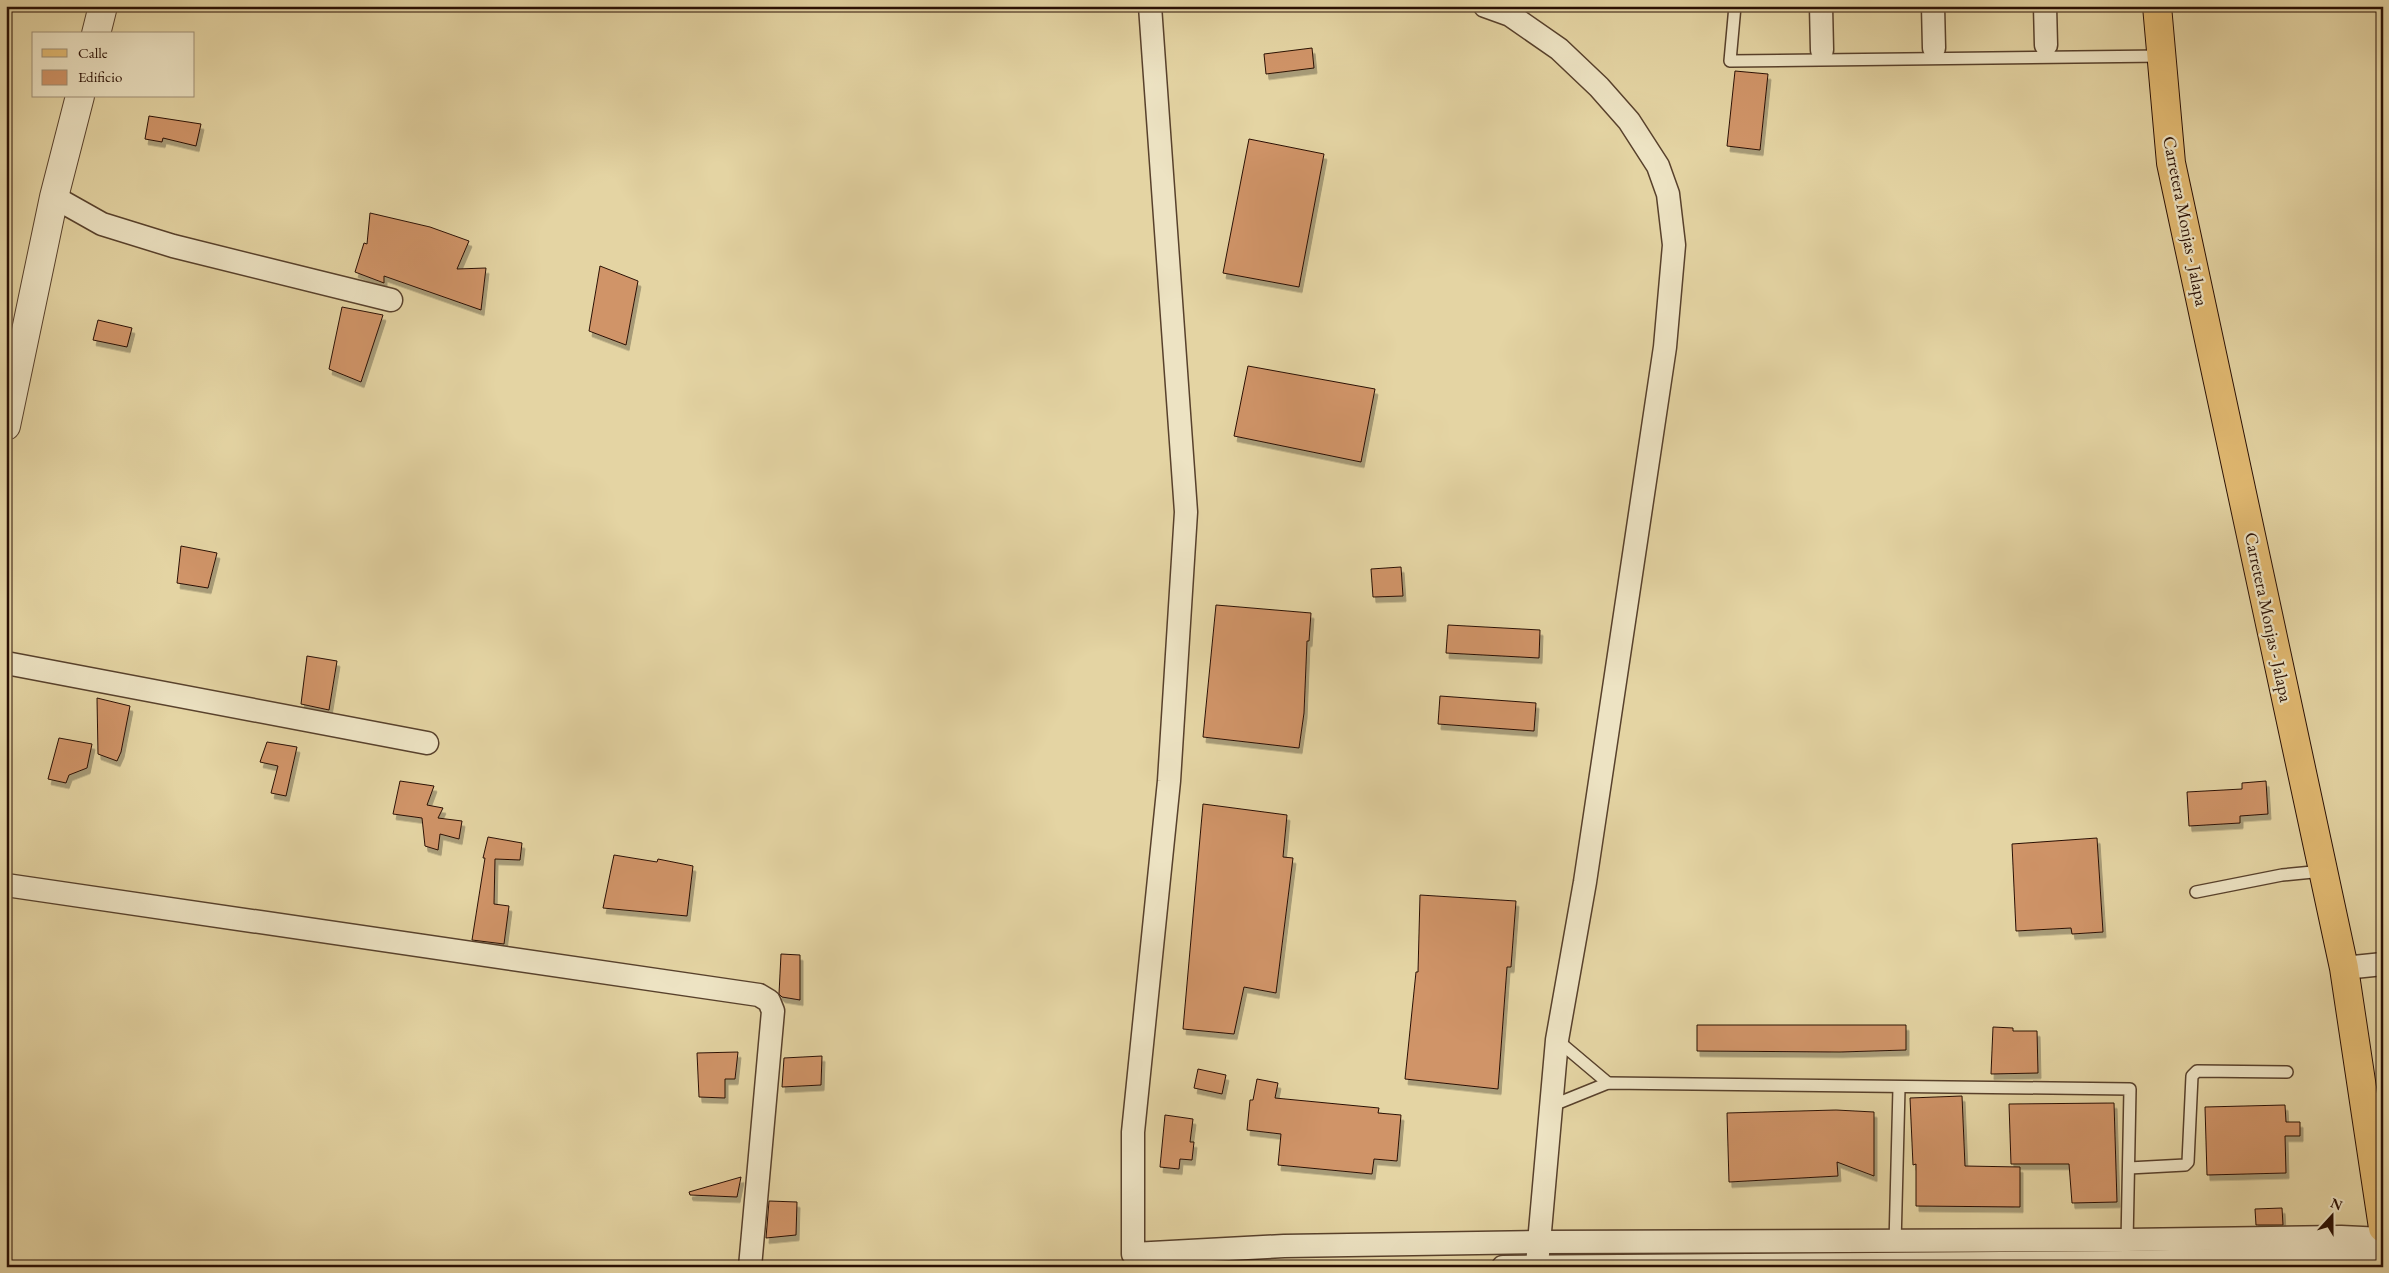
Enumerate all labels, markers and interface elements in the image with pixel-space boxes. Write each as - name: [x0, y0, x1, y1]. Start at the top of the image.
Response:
- legend: [32, 32, 195, 98]
- text: Calle: [78, 43, 108, 62]
- text: Edificio: [78, 67, 122, 86]
- street label: Carretera Monjas - Jalapa: [2158, 134, 2214, 309]
- street label: Carretera Monjas - Jalapa: [2240, 530, 2298, 705]
- north arrow: [2306, 1190, 2356, 1240]
- text: N: [2328, 1193, 2346, 1215]

